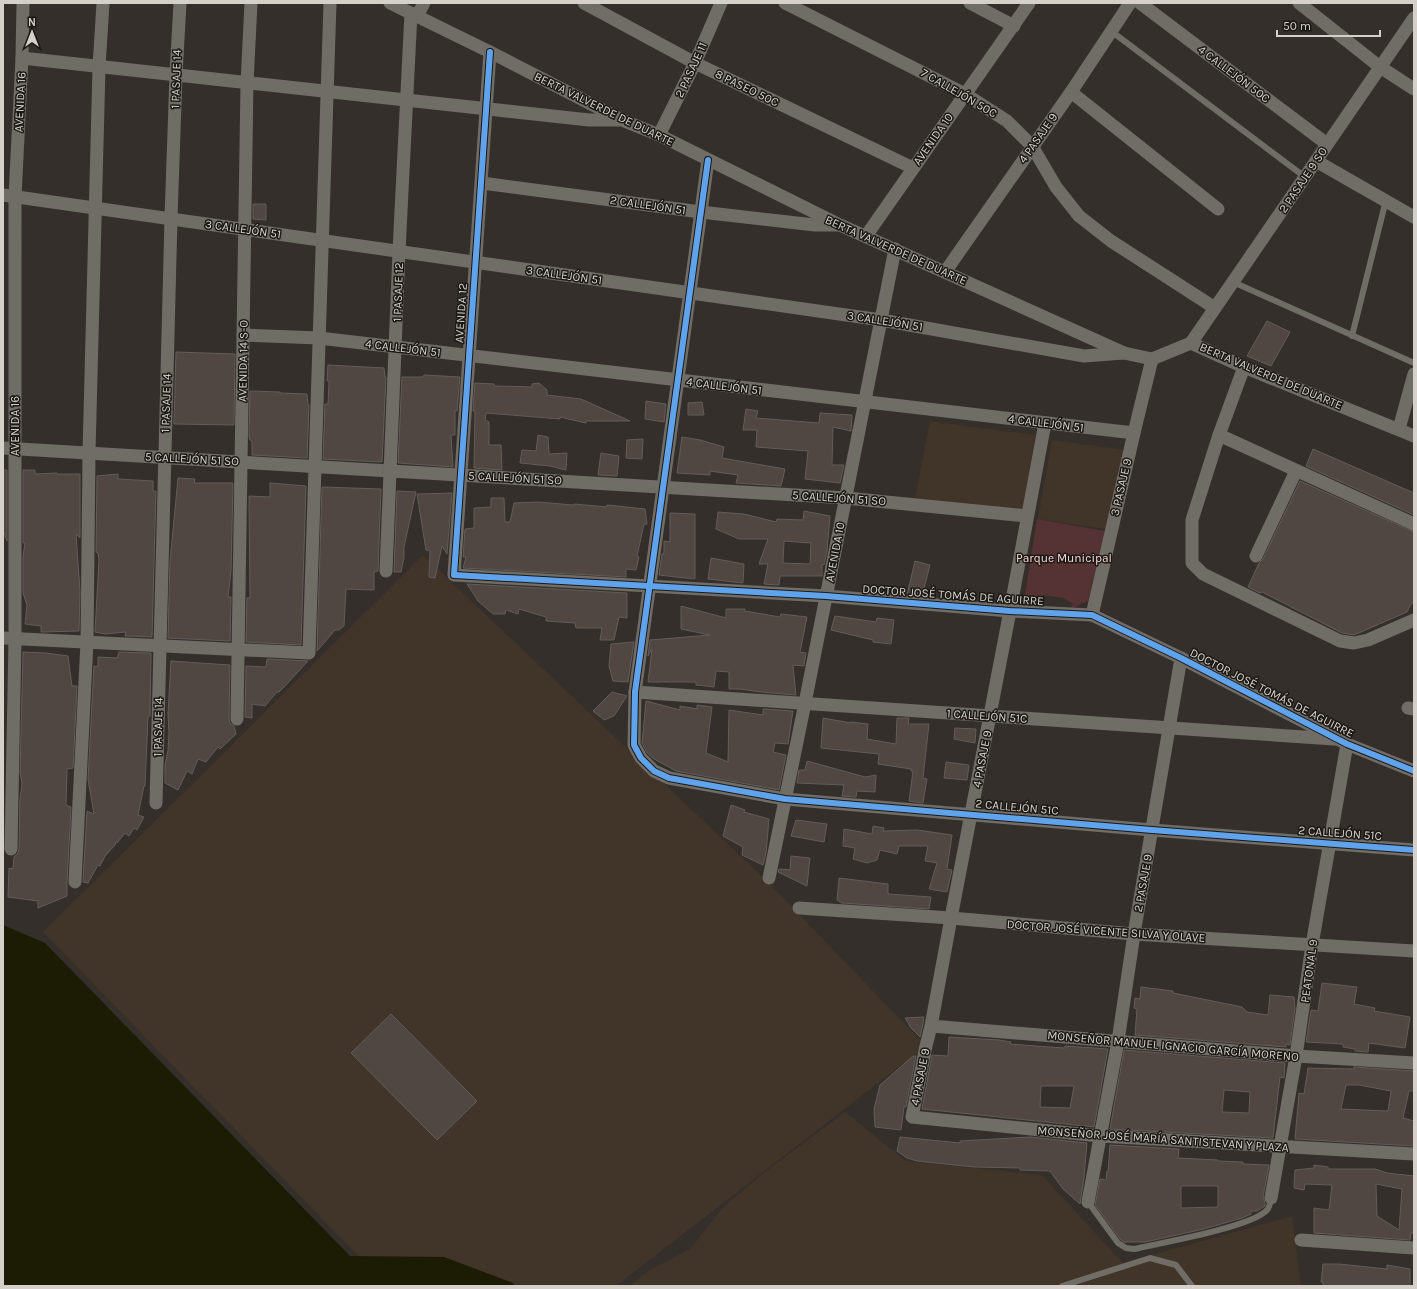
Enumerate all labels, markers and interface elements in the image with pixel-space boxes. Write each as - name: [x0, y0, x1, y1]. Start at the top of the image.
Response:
- north arrow: [12, 12, 52, 52]
- scale bar: [1277, 12, 1380, 38]
- text: N: [28, 16, 36, 29]
- text: 50 m: [1283, 19, 1311, 33]
- street label: 2 PASAJE 11: [672, 40, 710, 100]
- street label: 4 CALLEJÓN 50C: [1195, 42, 1273, 106]
- street label: 1 PASAJE 14: [168, 49, 184, 109]
- street label: 7 CALLEJÓN 50C: [918, 65, 1000, 120]
- street label: 8 PASEO 50C: [713, 67, 781, 109]
- street label: BERTA VALVERDE DE DUARTE: [532, 69, 676, 149]
- street label: AVENIDA 16: [11, 71, 29, 132]
- street label: AVENIDA 10: [910, 110, 956, 168]
- street label: 4 PASAJE 9: [1016, 110, 1060, 166]
- street label: 2 PASAJE 9 SO: [1276, 144, 1330, 216]
- street label: 2 CALLEJÓN 51: [609, 192, 687, 217]
- street label: BERTA VALVERDE DE DUARTE: [823, 212, 969, 288]
- street label: 3 CALLEJÓN 51: [204, 216, 282, 241]
- street label: 1 PASAJE 12: [390, 262, 406, 322]
- street label: 3 CALLEJÓN 51: [525, 262, 603, 287]
- street label: AVENIDA 12: [452, 282, 470, 344]
- street label: 3 CALLEJÓN 51: [846, 307, 924, 334]
- street label: AVENIDA 14 S-O: [235, 320, 251, 402]
- street label: 4 CALLEJÓN 51: [364, 335, 442, 360]
- street label: BERTA VALVERDE DE DUARTE: [1197, 340, 1345, 412]
- street label: 1 PASAJE 14: [158, 373, 174, 433]
- street label: 4 CALLEJÓN 51: [685, 373, 763, 398]
- street label: AVENIDA 16: [8, 396, 22, 456]
- street label: 4 CALLEJÓN 51: [1007, 410, 1085, 435]
- street label: 5 CALLEJÓN 51 SO: [145, 449, 240, 468]
- street label: 3 PASAJE 9: [1108, 457, 1134, 517]
- street label: 5 CALLEJÓN 51 SO: [468, 468, 563, 487]
- street label: 5 CALLEJÓN 51 SO: [792, 487, 887, 508]
- street label: AVENIDA 10: [822, 521, 848, 583]
- park label: Parque Municipal: [1016, 551, 1112, 565]
- street label: DOCTOR JOSÉ TOMÁS DE AGUIRRE: [862, 581, 1044, 608]
- street label: DOCTOR JOSÉ TOMÁS DE AGUIRRE: [1188, 645, 1357, 741]
- street label: 1 PASAJE 14: [150, 697, 166, 757]
- street label: 1 CALLEJÓN 51C: [946, 705, 1028, 726]
- street label: 4 PASAJE 9: [970, 729, 994, 789]
- street label: 2 CALLEJÓN 51C: [975, 795, 1059, 818]
- street label: 2 CALLEJÓN 51C: [1298, 822, 1382, 843]
- street label: 2 PASAJE 9: [1131, 853, 1155, 913]
- street label: DOCTOR JOSÉ VICENTE SILVA Y OLAVE: [1006, 916, 1206, 945]
- street label: PEATONAL 9: [1298, 938, 1320, 1004]
- street label: MONSEÑOR MANUEL IGNACIO GARCÍA MORENO: [1047, 1027, 1300, 1064]
- street label: 4 PASAJE 9: [908, 1047, 932, 1107]
- street label: MONSEÑOR JOSÉ MARÍA SANTISTEVAN Y PLAZA: [1037, 1122, 1289, 1155]

